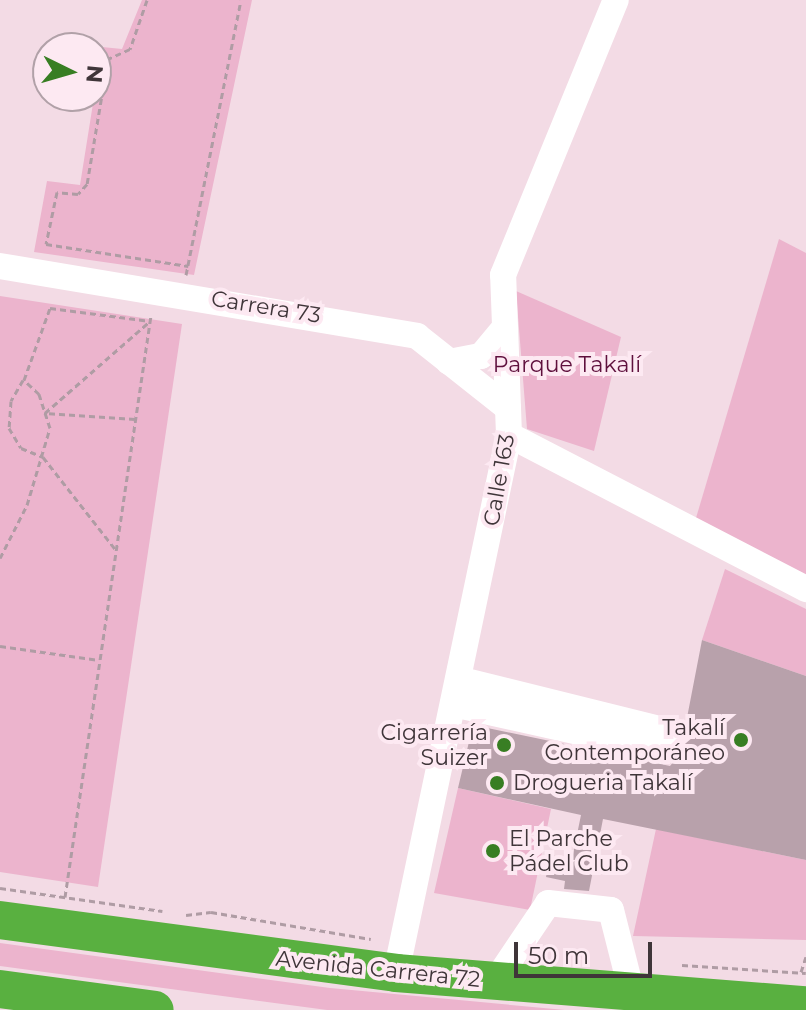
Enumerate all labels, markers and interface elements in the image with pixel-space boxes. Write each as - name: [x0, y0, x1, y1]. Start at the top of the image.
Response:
- north arrow: [32, 32, 112, 112]
- text: N: [80, 64, 109, 84]
- street label: Carrera 73: [209, 285, 323, 329]
- park label: Parque Takalí: [493, 352, 641, 378]
- street label: Calle 163: [478, 432, 520, 528]
- place label: Takalí Contemporáneo: [545, 714, 725, 766]
- place label: Cigarrería Suizer: [380, 719, 488, 770]
- marker: Takalí Contemporáneo: [732, 731, 750, 749]
- marker: Cigarrería Suizer: [495, 736, 513, 754]
- place label: Drogueria Takalí: [513, 770, 693, 796]
- marker: Drogueria Takalí: [488, 774, 506, 792]
- place label: El Parche Pádel Club: [509, 825, 629, 876]
- marker: El Parche Pádel Club: [484, 842, 502, 860]
- scale bar: [518, 926, 656, 976]
- text: 50 m: [528, 941, 589, 970]
- street label: Avenida Carrera 72: [274, 945, 482, 993]

